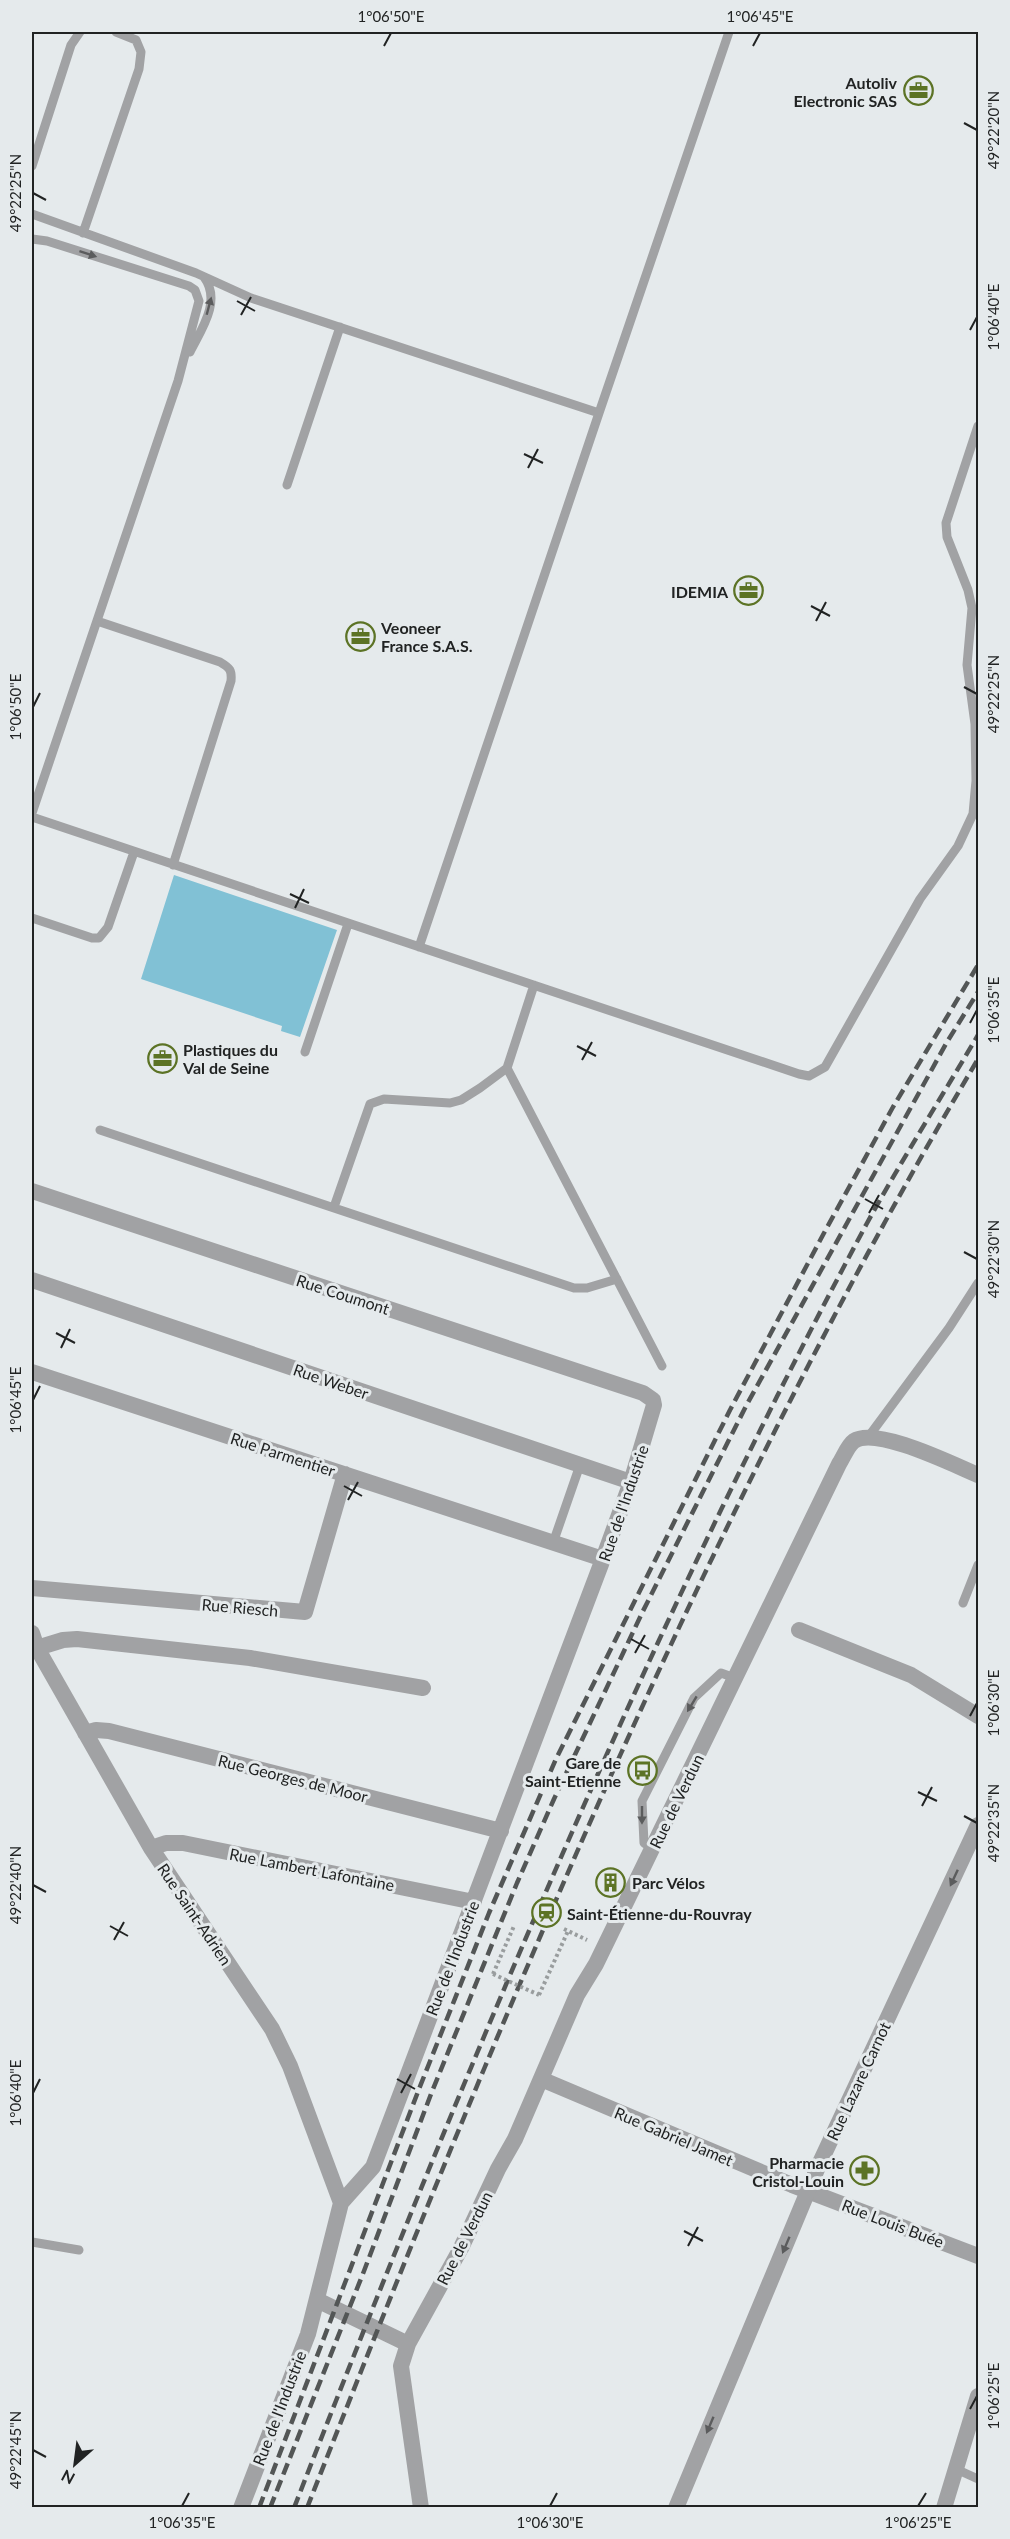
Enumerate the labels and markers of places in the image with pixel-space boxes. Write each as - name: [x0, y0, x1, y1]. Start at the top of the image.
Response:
- place label: Autoliv Electronic SAS: [794, 73, 898, 110]
- office icon: Autoliv Electronic SAS: [902, 75, 934, 107]
- office icon: IDEMIA: [733, 575, 765, 607]
- place label: IDEMIA: [671, 582, 729, 601]
- place label: Veoneer France S.A.S.: [380, 618, 473, 655]
- office icon: Veoneer France S.A.S.: [344, 620, 376, 652]
- place label: Plastiques du Val de Seine: [182, 1040, 278, 1077]
- office icon: Plastiques du Val de Seine: [146, 1042, 178, 1074]
- place label: Gare de Saint-Etienne: [525, 1753, 621, 1790]
- bus stop icon: Gare de Saint-Etienne: [626, 1755, 658, 1787]
- building icon: Parc Vélos: [595, 1866, 627, 1898]
- place label: Parc Vélos: [632, 1873, 705, 1892]
- station icon: Saint-Étienne-du-Rouvray: [530, 1897, 562, 1929]
- place label: Saint-Étienne-du-Rouvray: [567, 1904, 752, 1923]
- place label: Pharmacie Cristol-Louin: [752, 2153, 844, 2190]
- pharmacy icon: Pharmacie Cristol-Louin: [849, 2155, 881, 2187]

